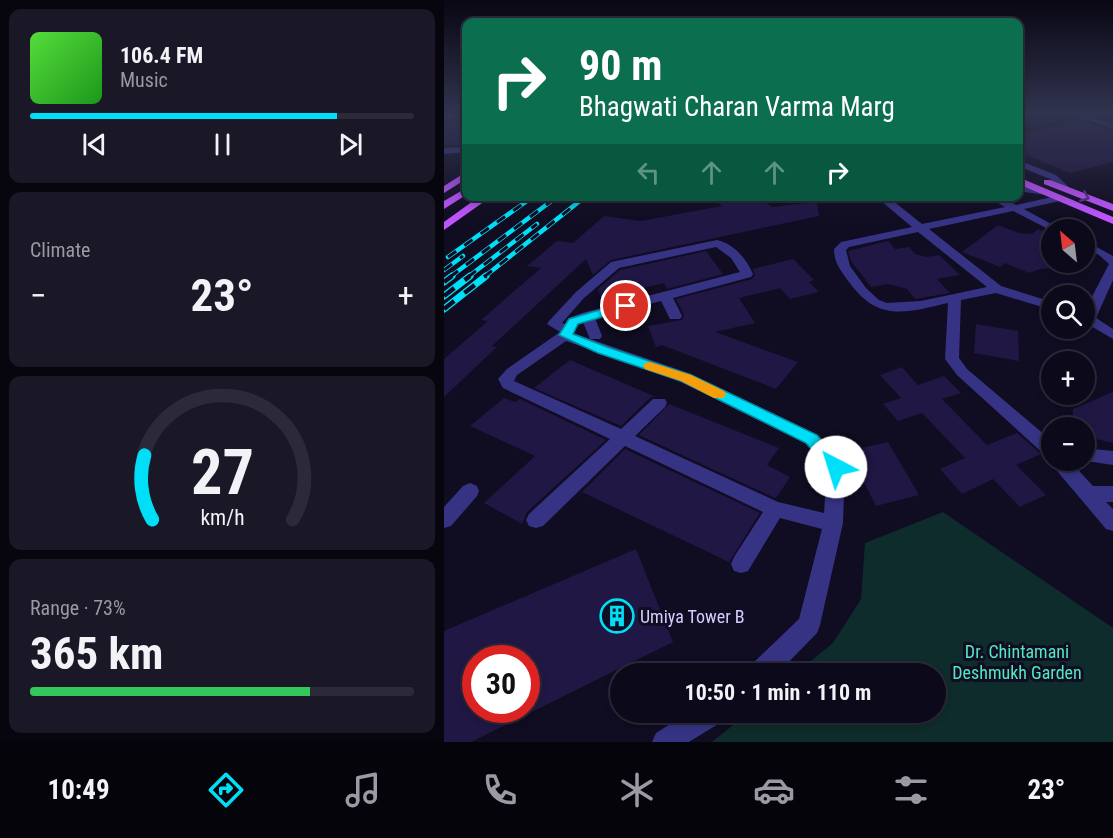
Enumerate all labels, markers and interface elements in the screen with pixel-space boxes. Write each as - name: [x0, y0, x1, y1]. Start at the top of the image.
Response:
- text: 90 m: [579, 41, 662, 90]
- icon: right: [480, 42, 558, 120]
- text: 106.4 FM: [120, 43, 203, 68]
- text: Music: [120, 68, 168, 92]
- text: Bhagwati Charan Varma Marg: [579, 91, 895, 123]
- icon: previous: [78, 128, 111, 161]
- icon: pause: [206, 128, 239, 161]
- icon: next: [334, 128, 367, 161]
- icon: left: [632, 156, 665, 189]
- icon: ahead: [695, 156, 728, 189]
- icon: ahead: [758, 156, 791, 189]
- icon: right: [821, 156, 854, 189]
- one-way arrow: [1079, 190, 1090, 202]
- north arrow: [1041, 219, 1095, 273]
- map controls: [1041, 219, 1095, 471]
- text: Climate: [30, 238, 90, 262]
- text: 23°: [191, 269, 254, 322]
- text: −: [30, 276, 47, 315]
- text: +: [398, 276, 414, 315]
- pin: [600, 280, 651, 331]
- button: search: [1041, 285, 1095, 339]
- icon: arrive: [609, 289, 642, 322]
- button: +: [1041, 351, 1095, 405]
- button: −: [1041, 417, 1095, 471]
- position arrow: [804, 435, 868, 499]
- text: 27: [190, 436, 254, 509]
- text: km/h: [200, 505, 244, 530]
- text: Range · 73%: [30, 596, 126, 620]
- building icon: Umiya Tower B: [599, 598, 635, 634]
- place label: Umiya Tower B: [640, 606, 745, 627]
- text: 365 km: [30, 627, 163, 680]
- park label: Dr. Chintamani Deshmukh Garden: [952, 641, 1082, 683]
- speed limit sign: 30: [462, 645, 540, 723]
- text: 10:50 · 1 min · 110 m: [685, 680, 871, 705]
- icon: directions: [205, 769, 247, 811]
- icon: music: [342, 769, 384, 811]
- icon: phone: [479, 769, 521, 811]
- icon: climate: [616, 769, 658, 811]
- icon: car: [753, 769, 795, 811]
- icon: filters: [890, 769, 932, 811]
- text: 10:49: [48, 774, 110, 806]
- text: 23°: [1028, 774, 1065, 806]

